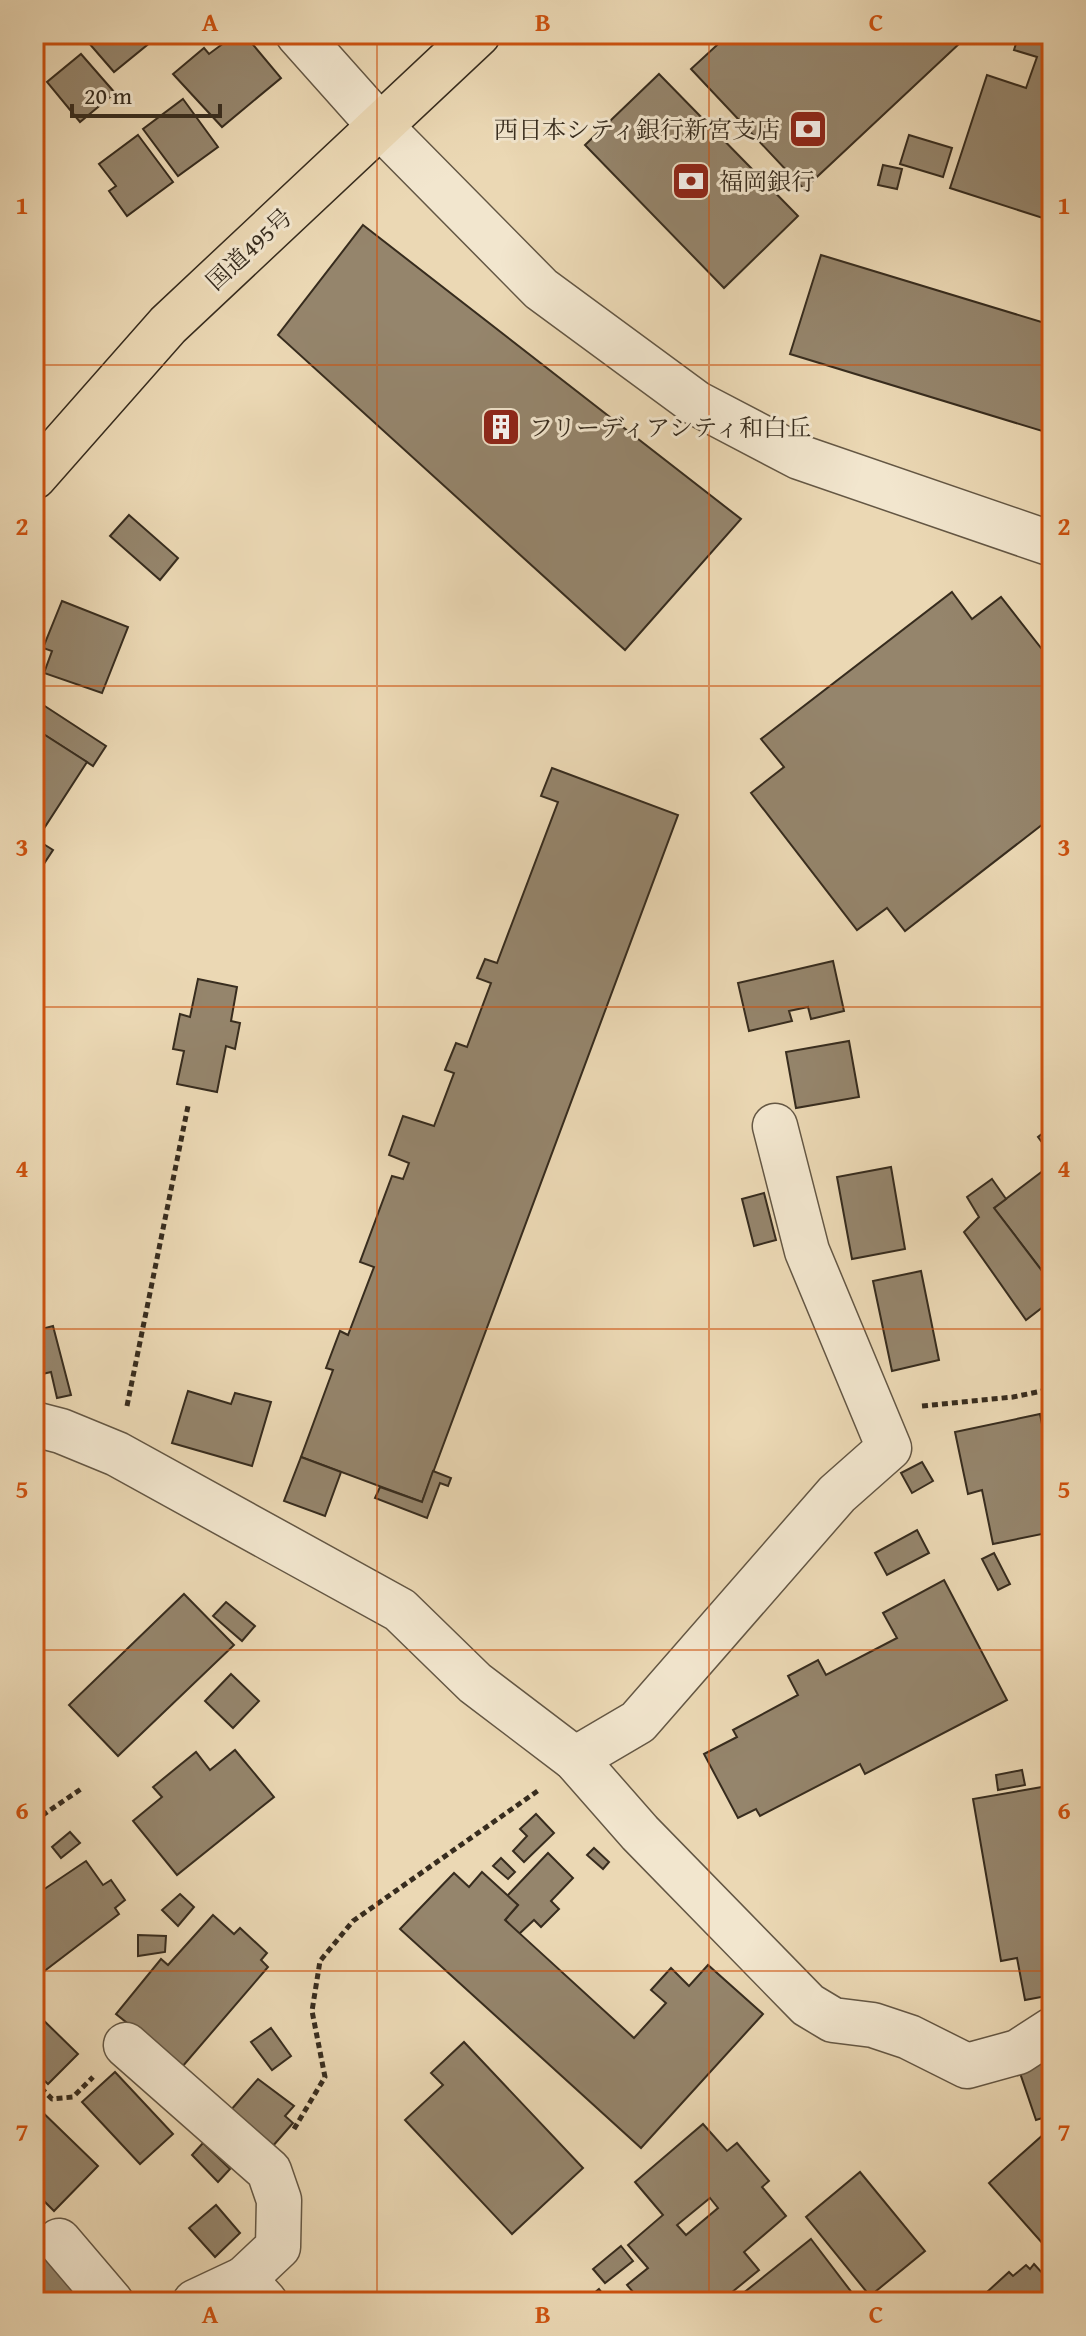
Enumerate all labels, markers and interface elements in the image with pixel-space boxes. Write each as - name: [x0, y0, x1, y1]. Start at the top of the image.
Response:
- text: A: [202, 2, 219, 41]
- text: B: [535, 2, 551, 41]
- text: C: [869, 2, 883, 41]
- scale bar: [72, 68, 220, 118]
- text: 20 m: [84, 78, 132, 113]
- bank icon: 西日本シティ銀行新宮支店: [787, 108, 829, 150]
- place label: 西日本シティ銀行新宮支店: [494, 112, 780, 147]
- bank icon: 福岡銀行: [670, 160, 712, 202]
- place label: 福岡銀行: [719, 164, 815, 199]
- text: 1: [15, 185, 29, 224]
- text: 1: [1057, 185, 1071, 224]
- street label: 国道495号: [198, 200, 300, 298]
- building icon: フリーディアシティ和白丘: [480, 406, 522, 448]
- place label: フリーディアシティ和白丘: [529, 410, 811, 445]
- text: 2: [15, 506, 29, 545]
- text: 2: [1057, 506, 1071, 545]
- text: 3: [15, 827, 29, 866]
- text: 3: [1057, 827, 1071, 866]
- text: 4: [15, 1148, 29, 1187]
- text: 4: [1057, 1148, 1071, 1187]
- text: 5: [15, 1469, 29, 1508]
- text: 5: [1057, 1469, 1071, 1508]
- text: 6: [15, 1790, 29, 1829]
- text: 6: [1057, 1790, 1071, 1829]
- text: 7: [15, 2112, 29, 2151]
- text: 7: [1057, 2112, 1071, 2151]
- text: A: [202, 2294, 219, 2333]
- text: B: [535, 2294, 551, 2333]
- text: C: [869, 2294, 883, 2333]

